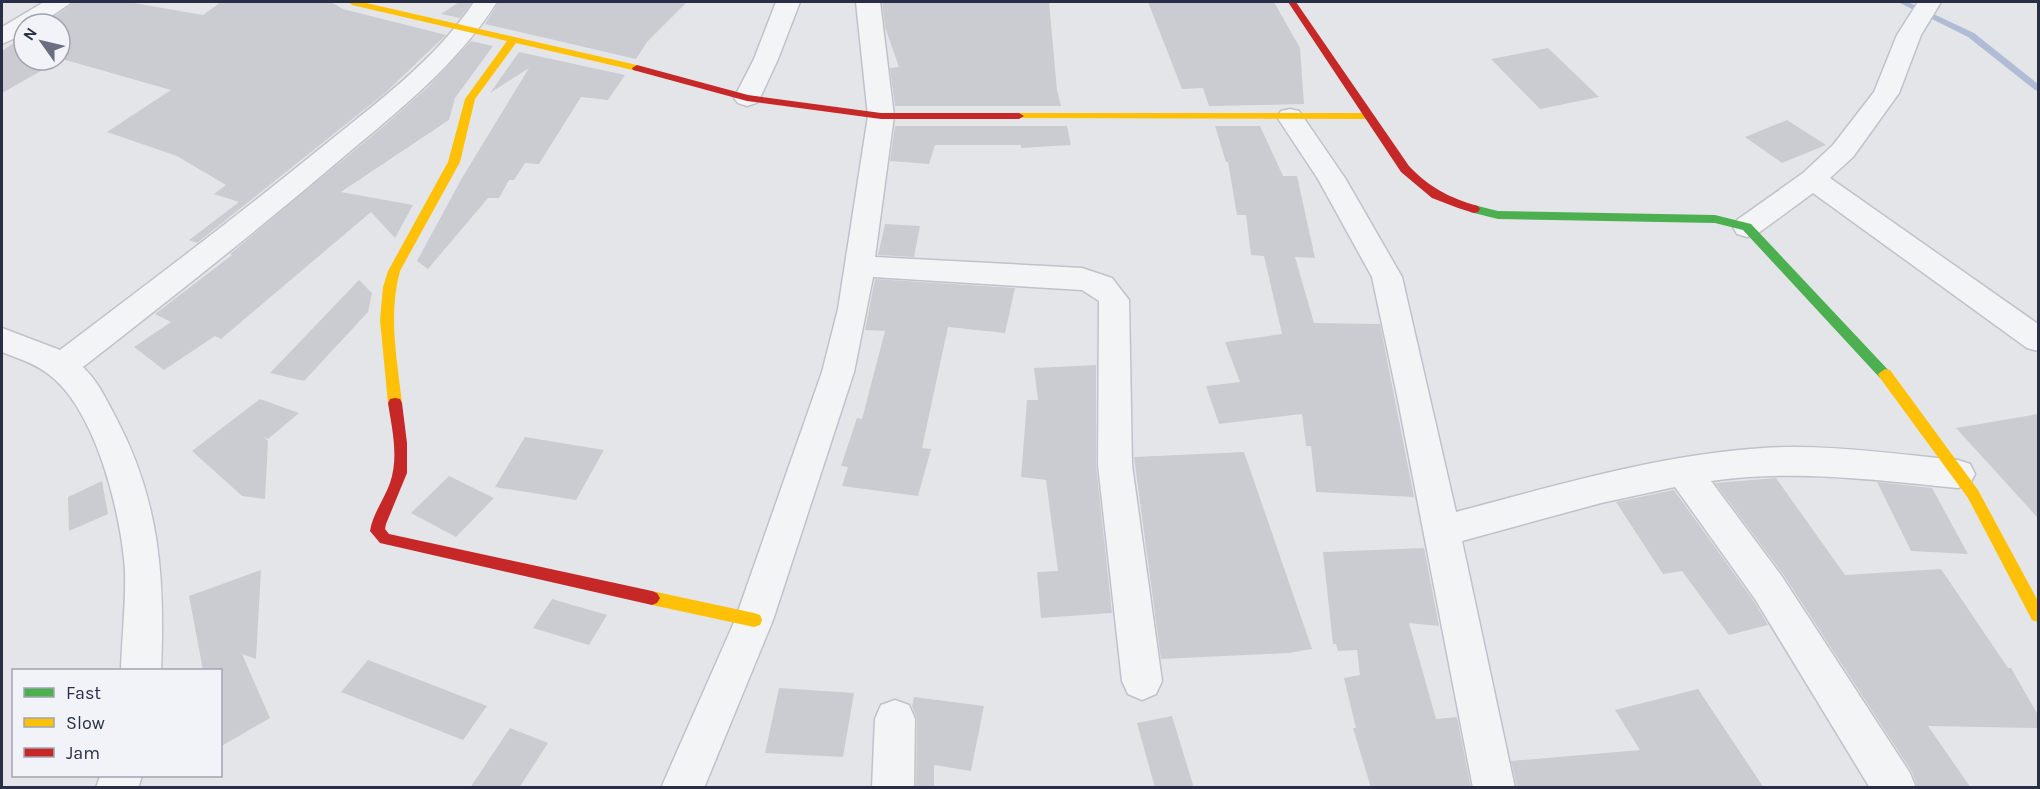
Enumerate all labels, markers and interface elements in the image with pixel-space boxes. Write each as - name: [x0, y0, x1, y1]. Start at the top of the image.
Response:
- north arrow: [12, 12, 72, 72]
- text: N: [19, 24, 41, 44]
- legend: [12, 669, 222, 777]
- text: Fast: [66, 682, 101, 704]
- text: Slow: [66, 712, 105, 734]
- text: Jam: [66, 742, 100, 764]

